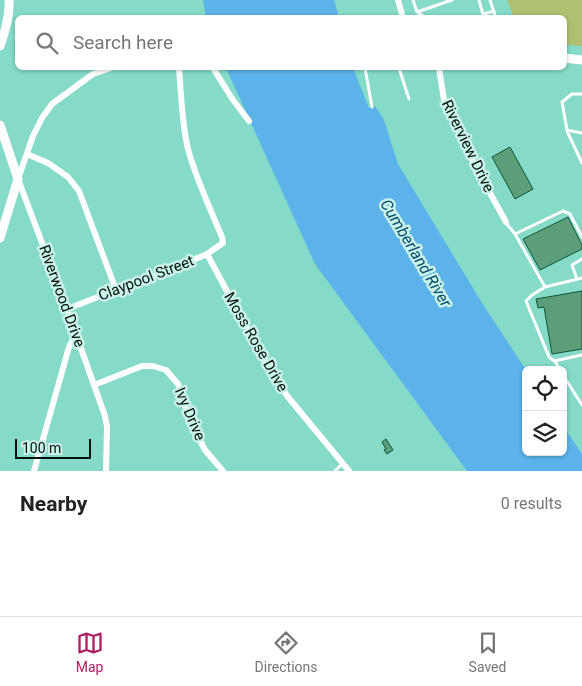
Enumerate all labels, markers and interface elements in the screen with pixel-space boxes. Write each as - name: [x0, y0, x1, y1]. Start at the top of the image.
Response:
- search box: [15, 15, 567, 70]
- icon: search: [33, 29, 61, 57]
- text: Search here: [73, 31, 173, 54]
- street label: Riverview Drive: [438, 97, 498, 195]
- water label: Cumberland River: [376, 196, 456, 311]
- street label: Riverwood Drive: [35, 242, 89, 350]
- street label: Claypool Street: [96, 251, 196, 305]
- street label: Moss Rose Drive: [220, 289, 292, 395]
- map controls: [522, 366, 567, 456]
- button: locate: [522, 366, 567, 411]
- street label: Ivy Drive: [171, 385, 209, 443]
- button: layers: [522, 411, 567, 456]
- scale bar: [15, 436, 91, 459]
- text: 100 m: [22, 440, 61, 456]
- text: Nearby: [20, 492, 87, 516]
- text: 0 results: [501, 494, 562, 513]
- tab: Map: [76, 629, 104, 675]
- tab: Directions: [255, 629, 318, 675]
- tab: Saved: [469, 629, 506, 675]

